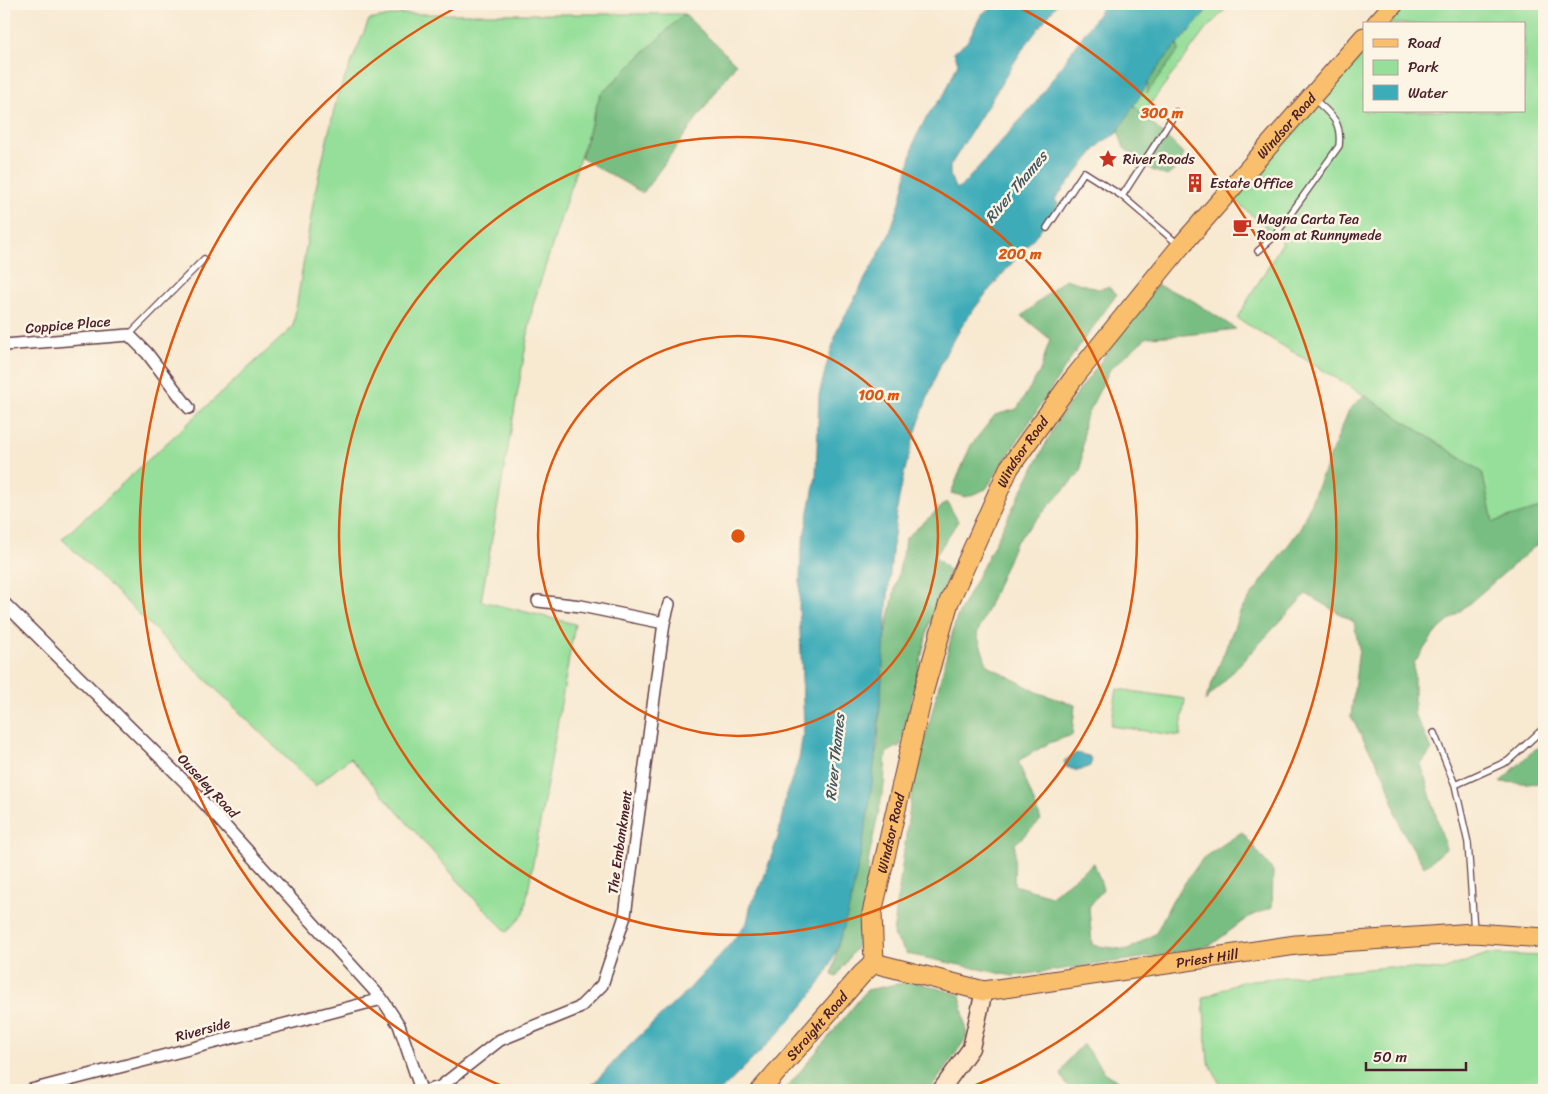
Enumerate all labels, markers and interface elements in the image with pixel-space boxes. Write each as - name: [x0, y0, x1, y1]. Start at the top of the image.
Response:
- legend: [1363, 22, 1526, 112]
- text: Road: [1408, 30, 1441, 56]
- text: Park: [1408, 54, 1439, 80]
- text: Water: [1408, 80, 1448, 106]
- street label: Windsor Road: [1250, 86, 1324, 165]
- text: 300 m: [1140, 100, 1184, 126]
- water label: River Thames: [978, 144, 1055, 229]
- place label: River Roads: [1123, 147, 1195, 172]
- place icon: River Roads: [1097, 148, 1119, 170]
- place label: Estate Office: [1210, 171, 1293, 196]
- building icon: Estate Office: [1184, 172, 1206, 194]
- place label: Magna Carta Tea Room at Runnymede: [1257, 207, 1382, 248]
- cafe icon: Magna Carta Tea Room at Runnymede: [1231, 216, 1253, 238]
- text: 200 m: [997, 241, 1042, 267]
- street label: Coppice Place: [24, 309, 112, 341]
- text: 100 m: [859, 382, 900, 408]
- street label: Windsor Road: [989, 409, 1056, 492]
- centre of rings: [729, 527, 747, 545]
- water label: River Thames: [817, 710, 853, 802]
- street label: Ouseley Road: [171, 748, 246, 826]
- street label: The Embankment: [600, 788, 640, 896]
- street label: Windsor Road: [869, 789, 912, 876]
- street label: Priest Hill: [1174, 941, 1241, 975]
- street label: Straight Road: [779, 984, 855, 1066]
- street label: Riverside: [173, 1011, 233, 1049]
- scale bar: [1366, 1039, 1466, 1071]
- text: 50 m: [1373, 1044, 1408, 1070]

